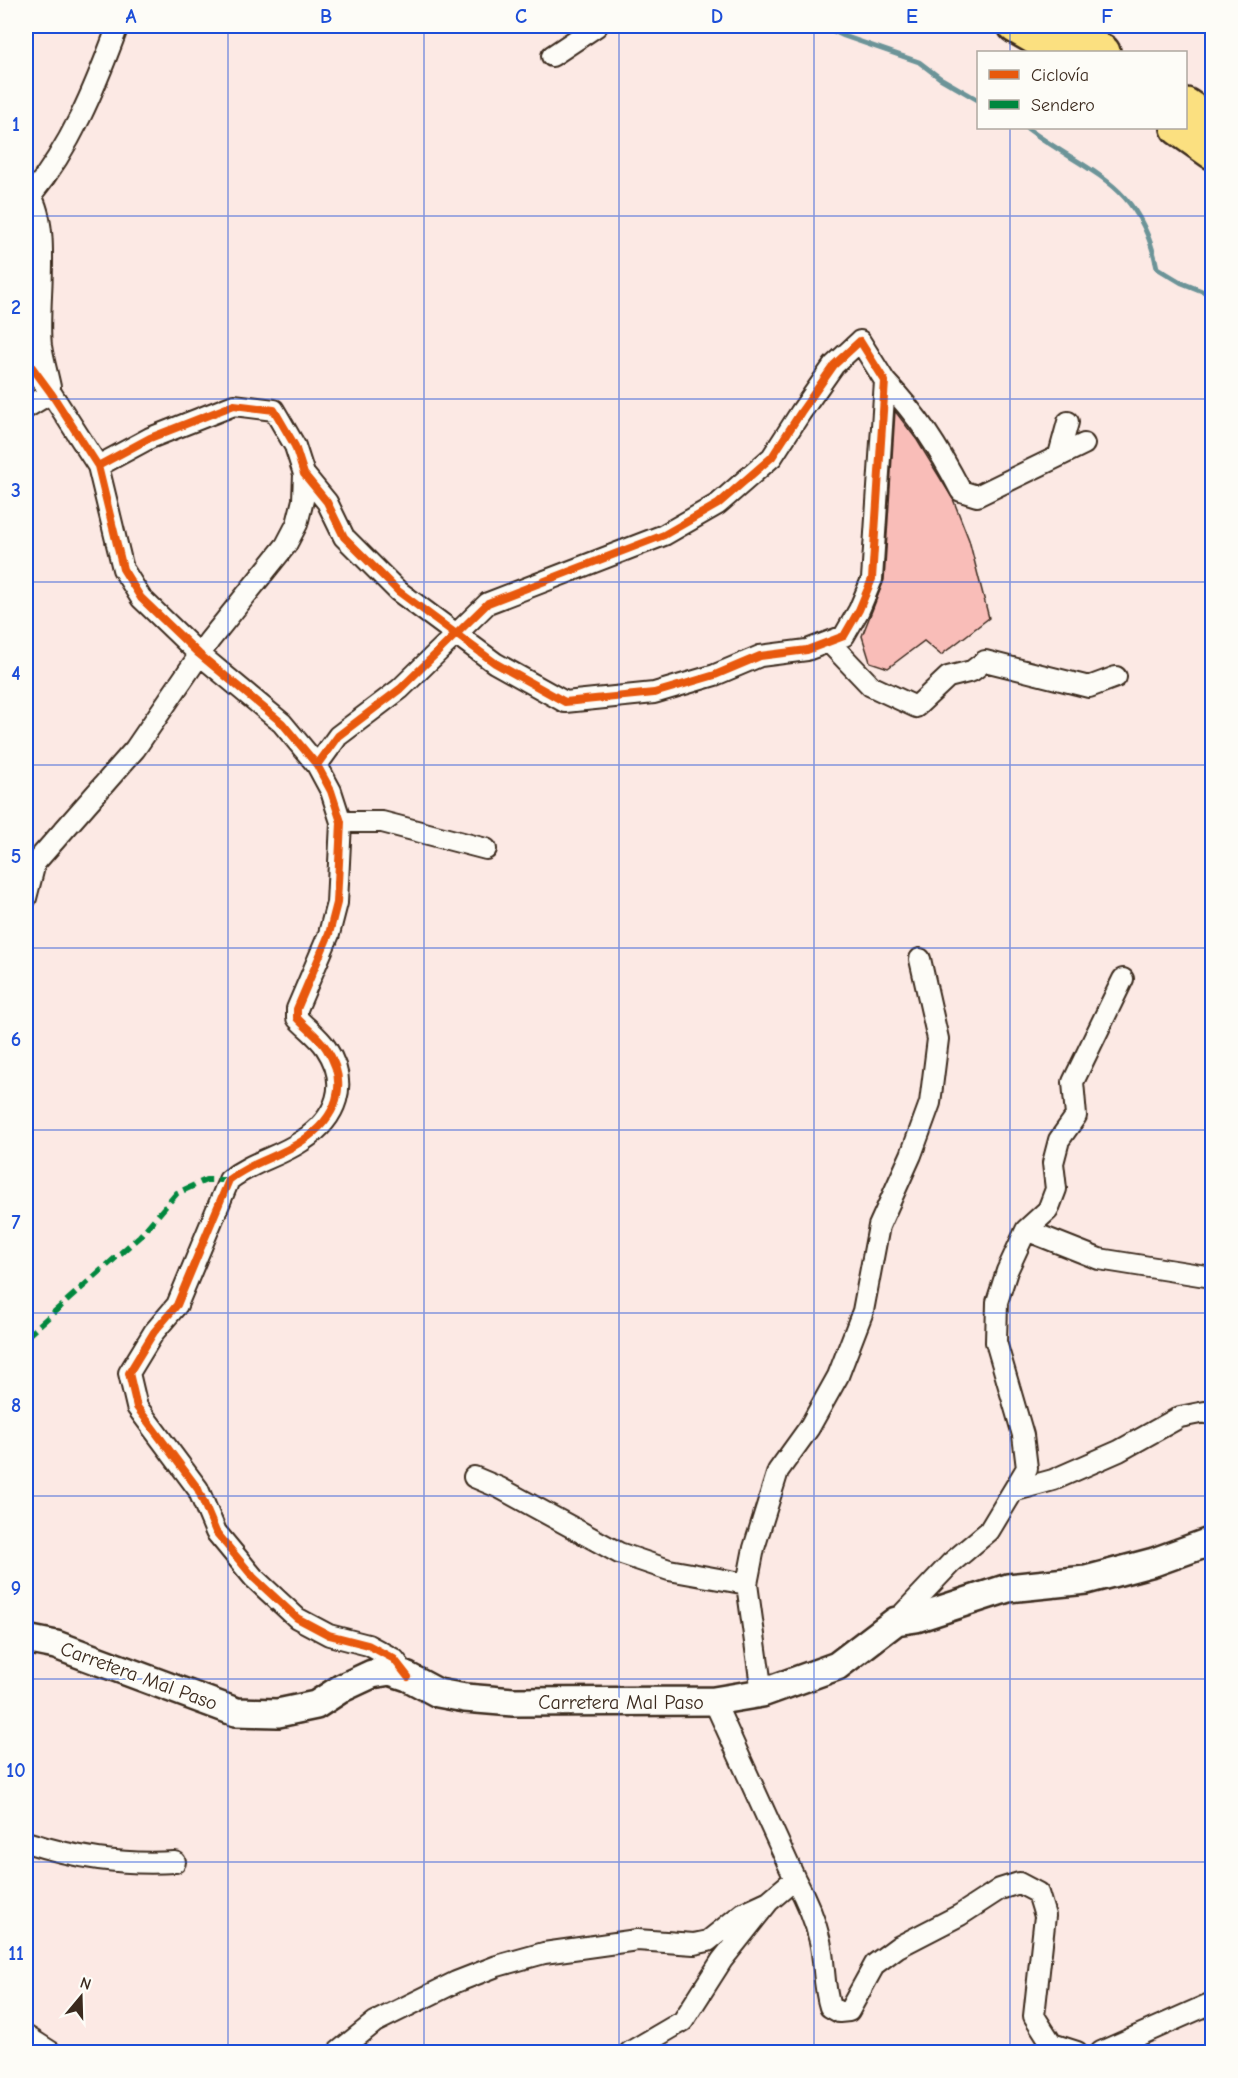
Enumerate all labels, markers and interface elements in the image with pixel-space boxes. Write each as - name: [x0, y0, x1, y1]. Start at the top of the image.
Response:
- text: A: [125, 5, 137, 28]
- text: B: [320, 5, 332, 28]
- text: C: [515, 5, 527, 28]
- text: D: [711, 5, 723, 28]
- text: E: [906, 5, 918, 28]
- text: F: [1101, 5, 1113, 28]
- legend: [977, 51, 1187, 129]
- text: Ciclovía: [1031, 65, 1089, 86]
- text: Sendero: [1031, 95, 1095, 116]
- text: 1: [12, 113, 20, 136]
- text: 2: [11, 296, 21, 319]
- text: 3: [11, 479, 21, 502]
- text: 4: [11, 662, 21, 685]
- text: 5: [11, 845, 21, 868]
- text: 6: [11, 1028, 21, 1051]
- text: 7: [12, 1211, 21, 1234]
- text: 8: [11, 1394, 21, 1417]
- text: 9: [11, 1577, 21, 1600]
- street label: Carretera Mal Paso: [57, 1637, 221, 1715]
- street label: Carretera Mal Paso: [538, 1691, 704, 1714]
- text: 10: [6, 1759, 26, 1782]
- text: 11: [8, 1942, 24, 1965]
- north arrow: [51, 1967, 111, 2027]
- text: N: [78, 1974, 93, 1994]

